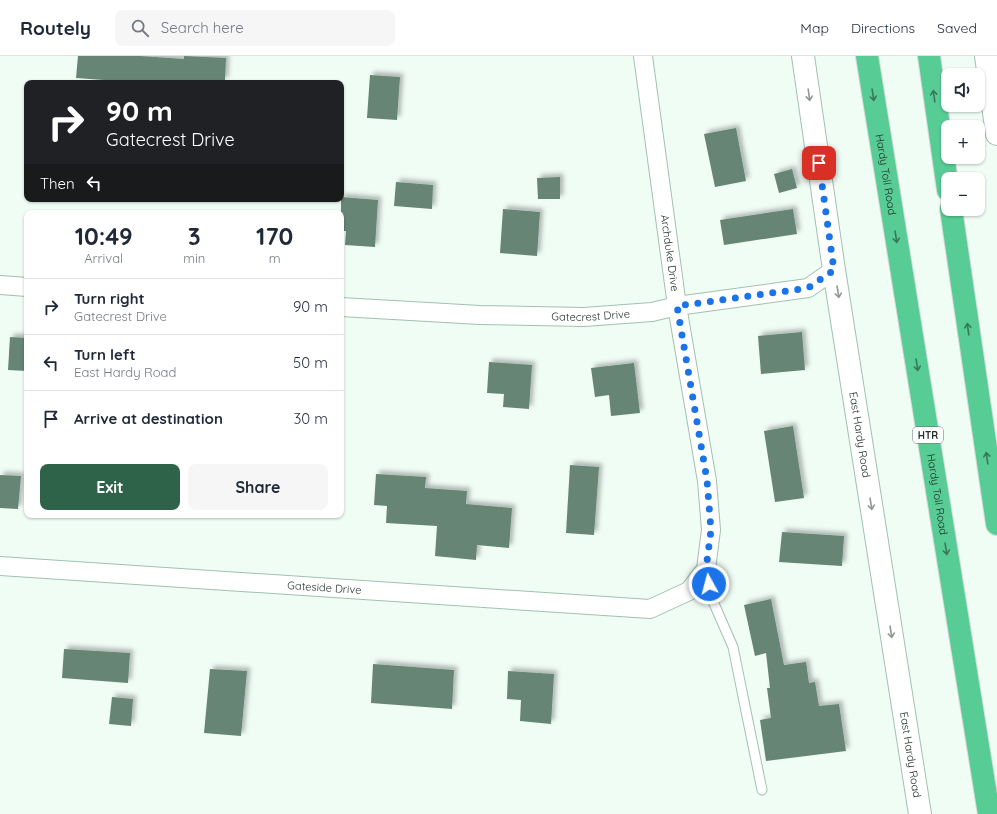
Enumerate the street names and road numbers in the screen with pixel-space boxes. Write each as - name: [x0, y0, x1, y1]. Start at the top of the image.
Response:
- street label: Hardy Toll Road: [873, 133, 899, 216]
- street label: Archduke Drive: [658, 214, 682, 292]
- street label: Gatecrest Drive: [551, 307, 631, 324]
- street label: East Hardy Road: [846, 391, 874, 479]
- road number: HTR: [913, 427, 943, 443]
- street label: Hardy Toll Road: [924, 453, 951, 536]
- street label: Gateside Drive: [287, 578, 362, 597]
- street label: East Hardy Road: [897, 711, 924, 799]

